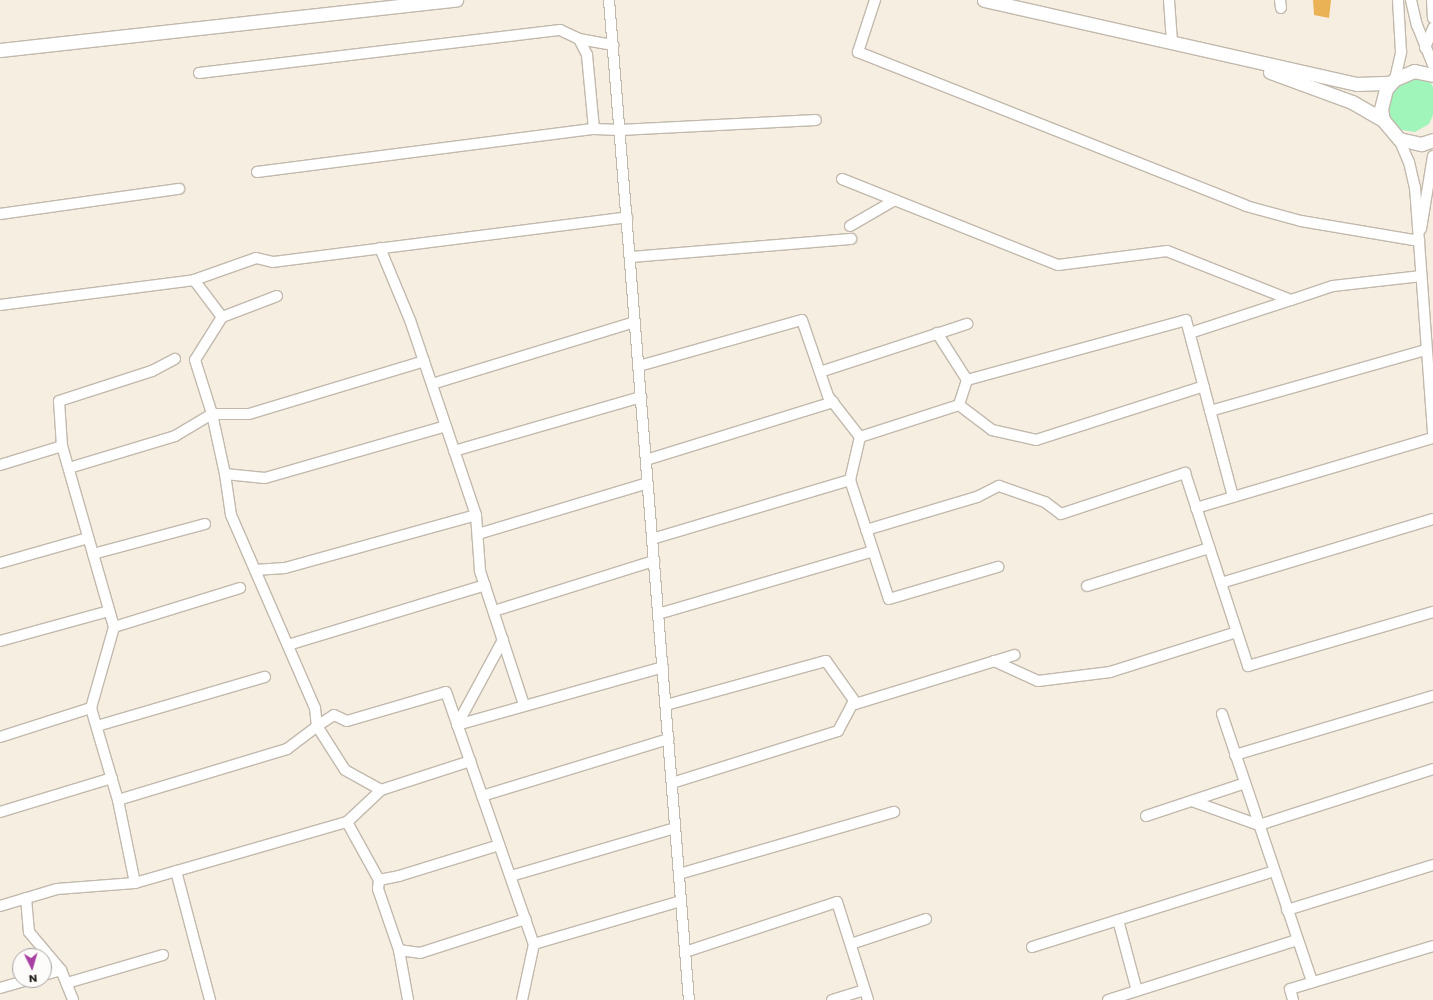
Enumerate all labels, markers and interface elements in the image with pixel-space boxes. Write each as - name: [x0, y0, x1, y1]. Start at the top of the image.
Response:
- north arrow: [12, 948, 52, 988]
- text: N: [28, 971, 38, 987]

